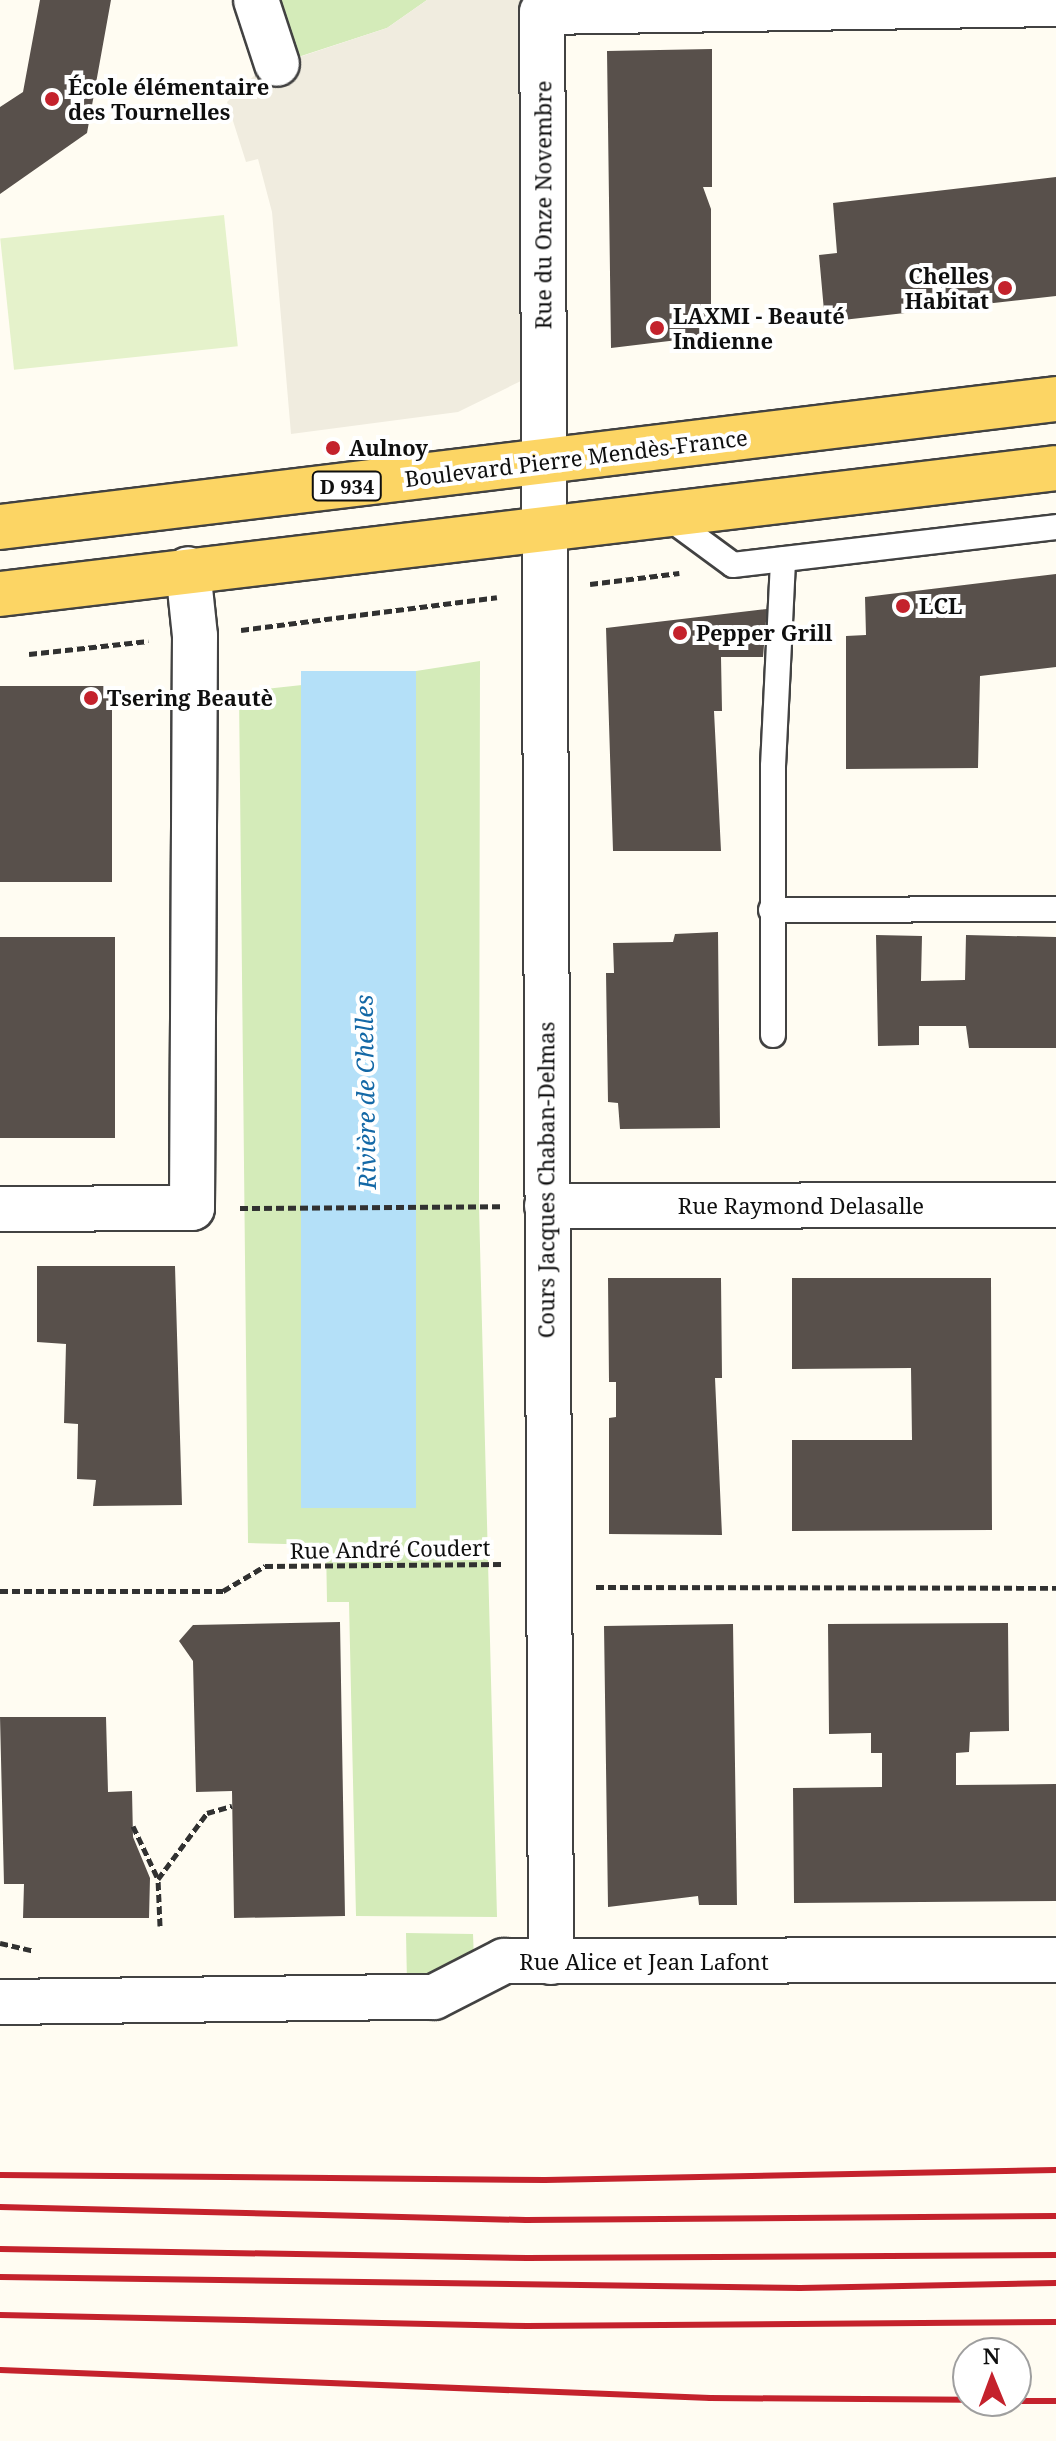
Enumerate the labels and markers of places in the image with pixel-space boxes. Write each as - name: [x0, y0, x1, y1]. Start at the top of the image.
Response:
- place label: École élémentaire des Tournelles: [68, 73, 269, 124]
- marker: École élémentaire des Tournelles: [43, 90, 61, 108]
- place label: Chelles Habitat: [905, 262, 989, 314]
- marker: Chelles Habitat: [996, 279, 1014, 297]
- place label: LAXMI - Beauté Indienne: [673, 302, 845, 354]
- marker: LAXMI - Beauté Indienne: [648, 319, 666, 337]
- place label: Aulnoy: [349, 435, 428, 461]
- marker: Aulnoy: [324, 439, 342, 457]
- place label: LCL: [919, 593, 962, 619]
- marker: LCL: [894, 597, 912, 615]
- place label: Pepper Grill: [696, 620, 832, 646]
- marker: Pepper Grill: [671, 624, 689, 642]
- place label: Tsering Beautè: [107, 685, 273, 711]
- marker: Tsering Beautè: [82, 689, 100, 707]

